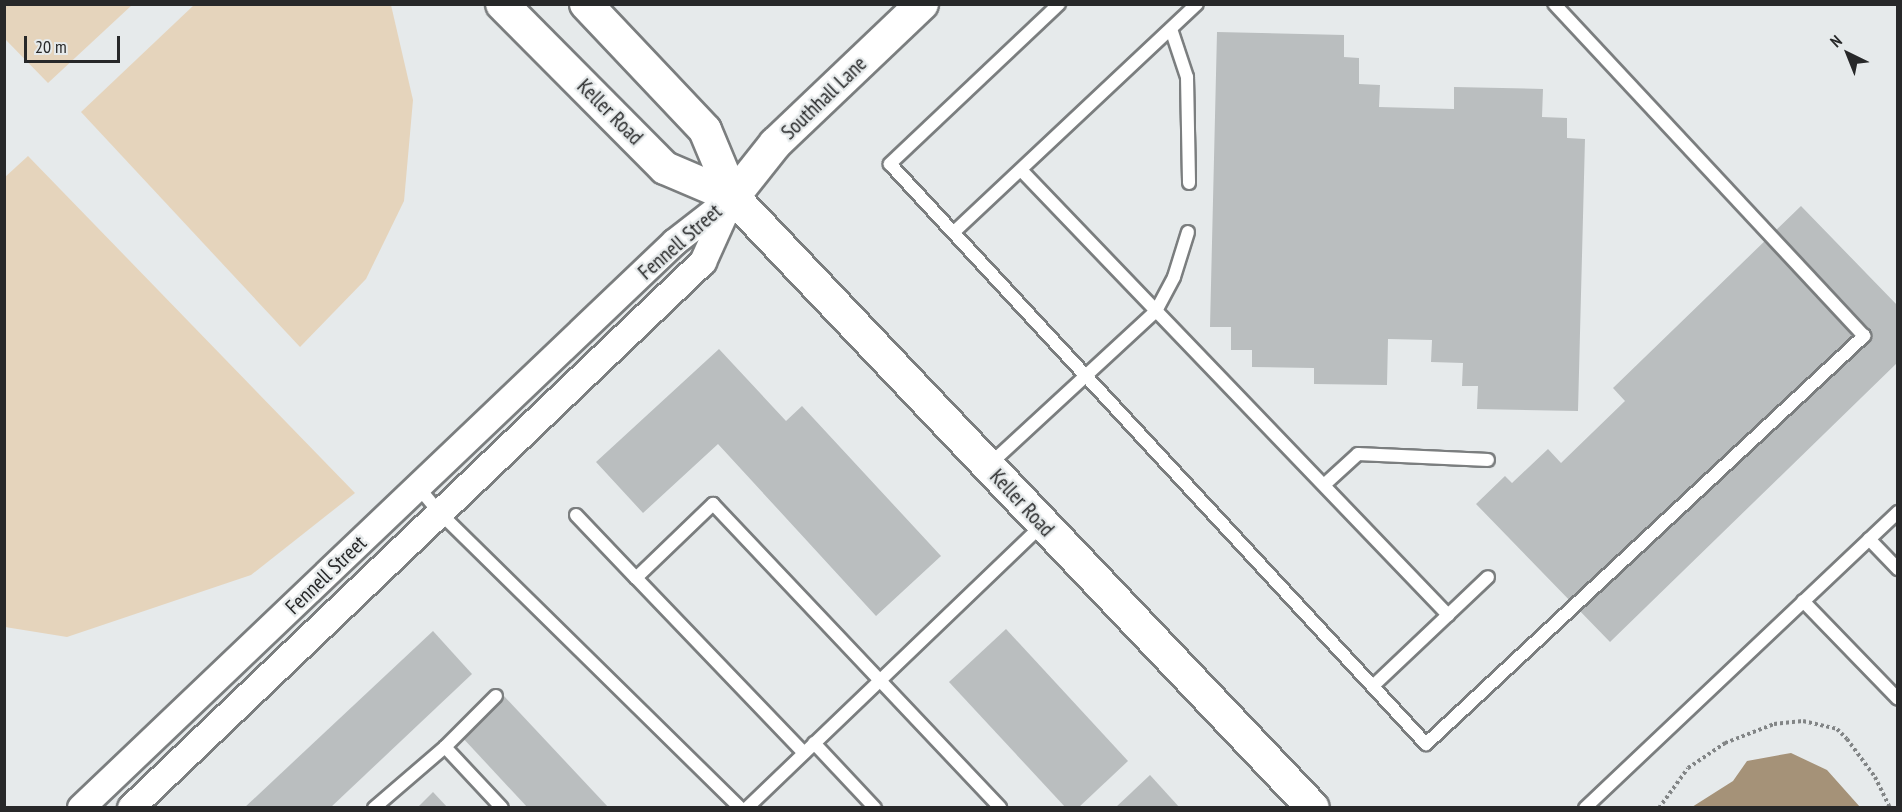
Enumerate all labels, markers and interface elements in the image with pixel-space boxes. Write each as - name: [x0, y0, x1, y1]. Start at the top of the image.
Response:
- scale bar: [27, 24, 123, 62]
- north arrow: [1818, 24, 1878, 84]
- text: N: [1826, 31, 1846, 51]
- text: 20 m: [35, 35, 67, 58]
- street label: Southhall Lane: [776, 51, 872, 145]
- street label: Keller Road: [572, 74, 648, 150]
- street label: Fennell Street: [633, 199, 727, 285]
- street label: Keller Road: [985, 464, 1059, 542]
- street label: Fennell Street: [281, 530, 371, 620]

